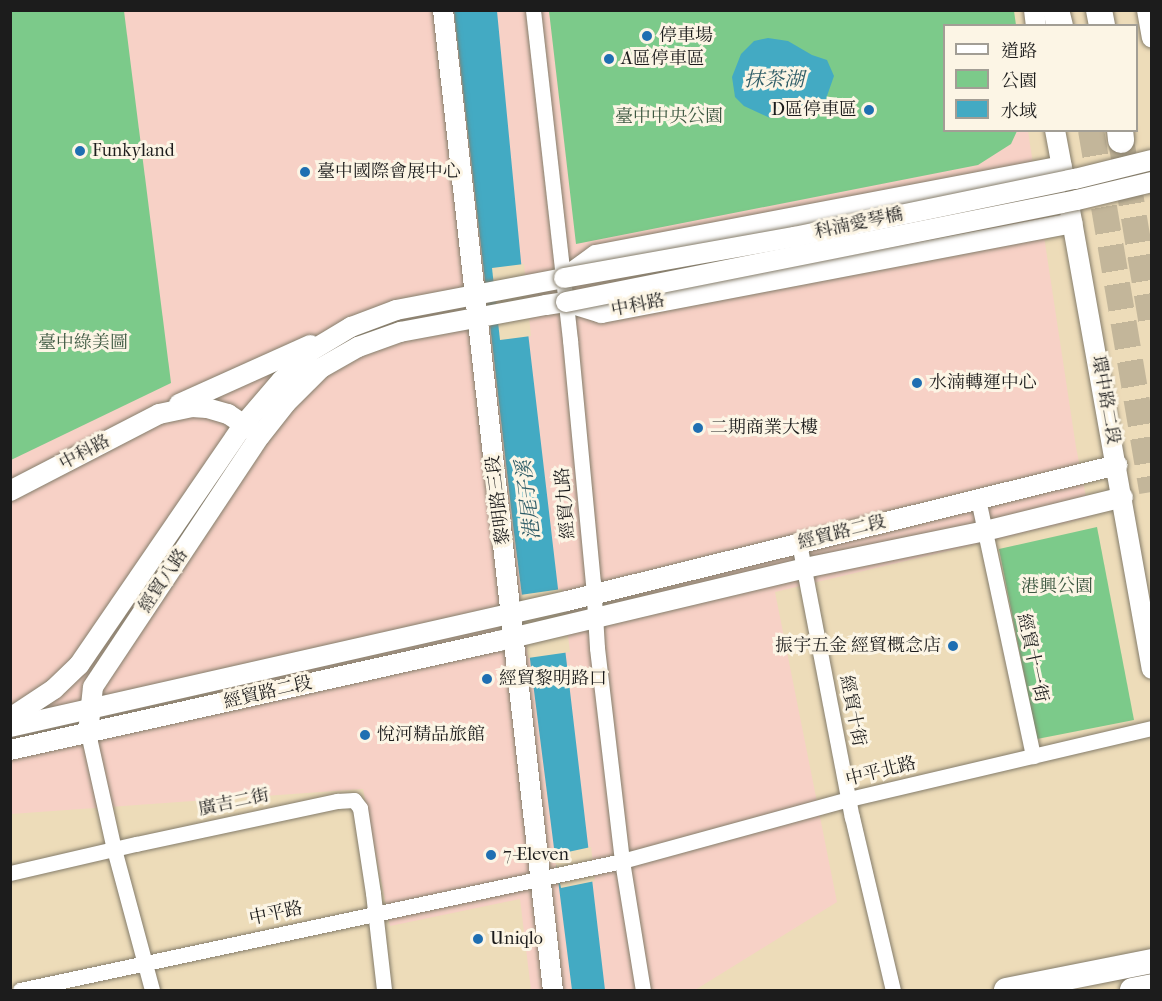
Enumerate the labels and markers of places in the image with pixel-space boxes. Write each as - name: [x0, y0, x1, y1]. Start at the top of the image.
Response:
- place label: 停車場: [659, 25, 713, 47]
- marker: 停車場: [640, 29, 654, 43]
- place label: A區停車區: [621, 48, 705, 70]
- marker: A區停車區: [602, 52, 616, 66]
- place label: D區停車區: [771, 99, 857, 121]
- marker: D區停車區: [862, 103, 876, 117]
- place label: Funkyland: [92, 140, 175, 162]
- marker: Funkyland: [73, 144, 87, 158]
- place label: 臺中國際會展中心: [317, 161, 461, 183]
- marker: 臺中國際會展中心: [298, 165, 312, 179]
- place label: 水湳轉運中心: [929, 372, 1037, 394]
- marker: 水湳轉運中心: [910, 376, 924, 390]
- place label: 二期商業大樓: [710, 417, 818, 439]
- marker: 二期商業大樓: [691, 421, 705, 435]
- place label: 振宇五金 經貿概念店: [775, 635, 941, 657]
- marker: 振宇五金 經貿概念店: [946, 639, 960, 653]
- place label: 經貿黎明路口: [499, 668, 607, 690]
- marker: 經貿黎明路口: [480, 672, 494, 686]
- place label: 悅河精品旅館: [377, 724, 485, 746]
- marker: 悅河精品旅館: [358, 728, 372, 742]
- place label: 7-Eleven: [503, 844, 569, 866]
- marker: 7-Eleven: [484, 848, 498, 862]
- place label: Uniqlo: [490, 928, 543, 950]
- marker: Uniqlo: [471, 932, 485, 946]

